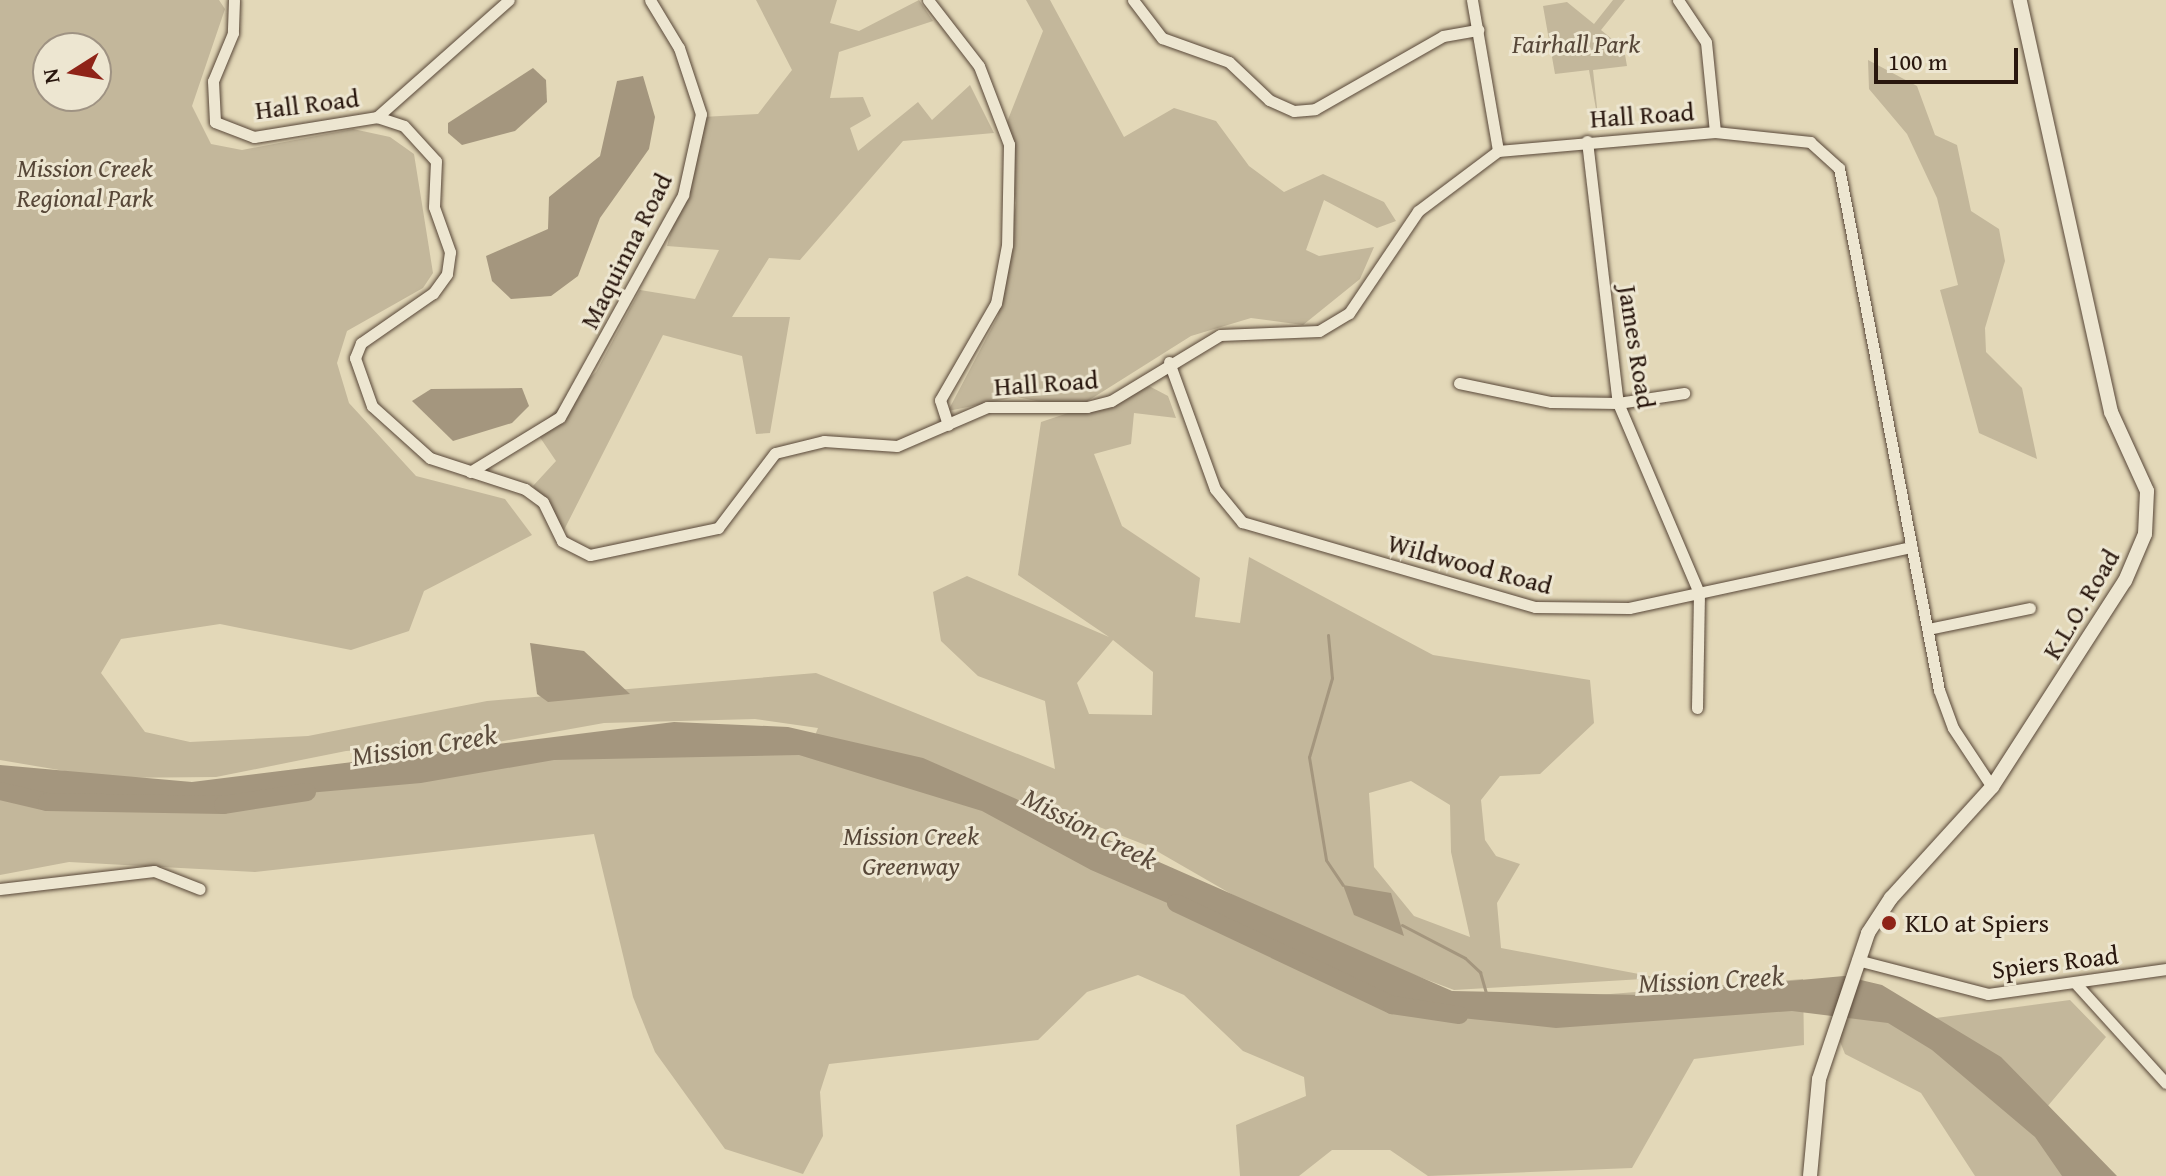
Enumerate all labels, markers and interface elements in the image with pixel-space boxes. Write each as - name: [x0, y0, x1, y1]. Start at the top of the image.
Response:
- park label: Fairhall Park: [1512, 28, 1640, 60]
- north arrow: [32, 32, 112, 112]
- scale bar: [1878, 32, 2022, 82]
- text: 100 m: [1888, 44, 1948, 79]
- text: N: [33, 66, 68, 86]
- street label: Hall Road: [253, 82, 361, 126]
- street label: Hall Road: [1589, 96, 1695, 134]
- park label: Mission Creek Regional Park: [17, 152, 153, 214]
- street label: Maquinna Road: [573, 168, 679, 334]
- street label: James Road: [1612, 283, 1662, 411]
- street label: Hall Road: [993, 364, 1099, 402]
- street label: Wildwood Road: [1384, 527, 1556, 601]
- street label: K.L.O. Road: [2036, 543, 2126, 665]
- water label: Mission Creek: [349, 717, 499, 773]
- water label: Mission Creek: [1017, 780, 1163, 876]
- park label: Mission Creek Greenway: [843, 820, 979, 882]
- place label: KLO at Spiers: [1905, 907, 2049, 939]
- marker: KLO at Spiers: [1880, 914, 1898, 932]
- street label: Spiers Road: [1990, 939, 2120, 985]
- water label: Mission Creek: [1637, 958, 1785, 1000]

